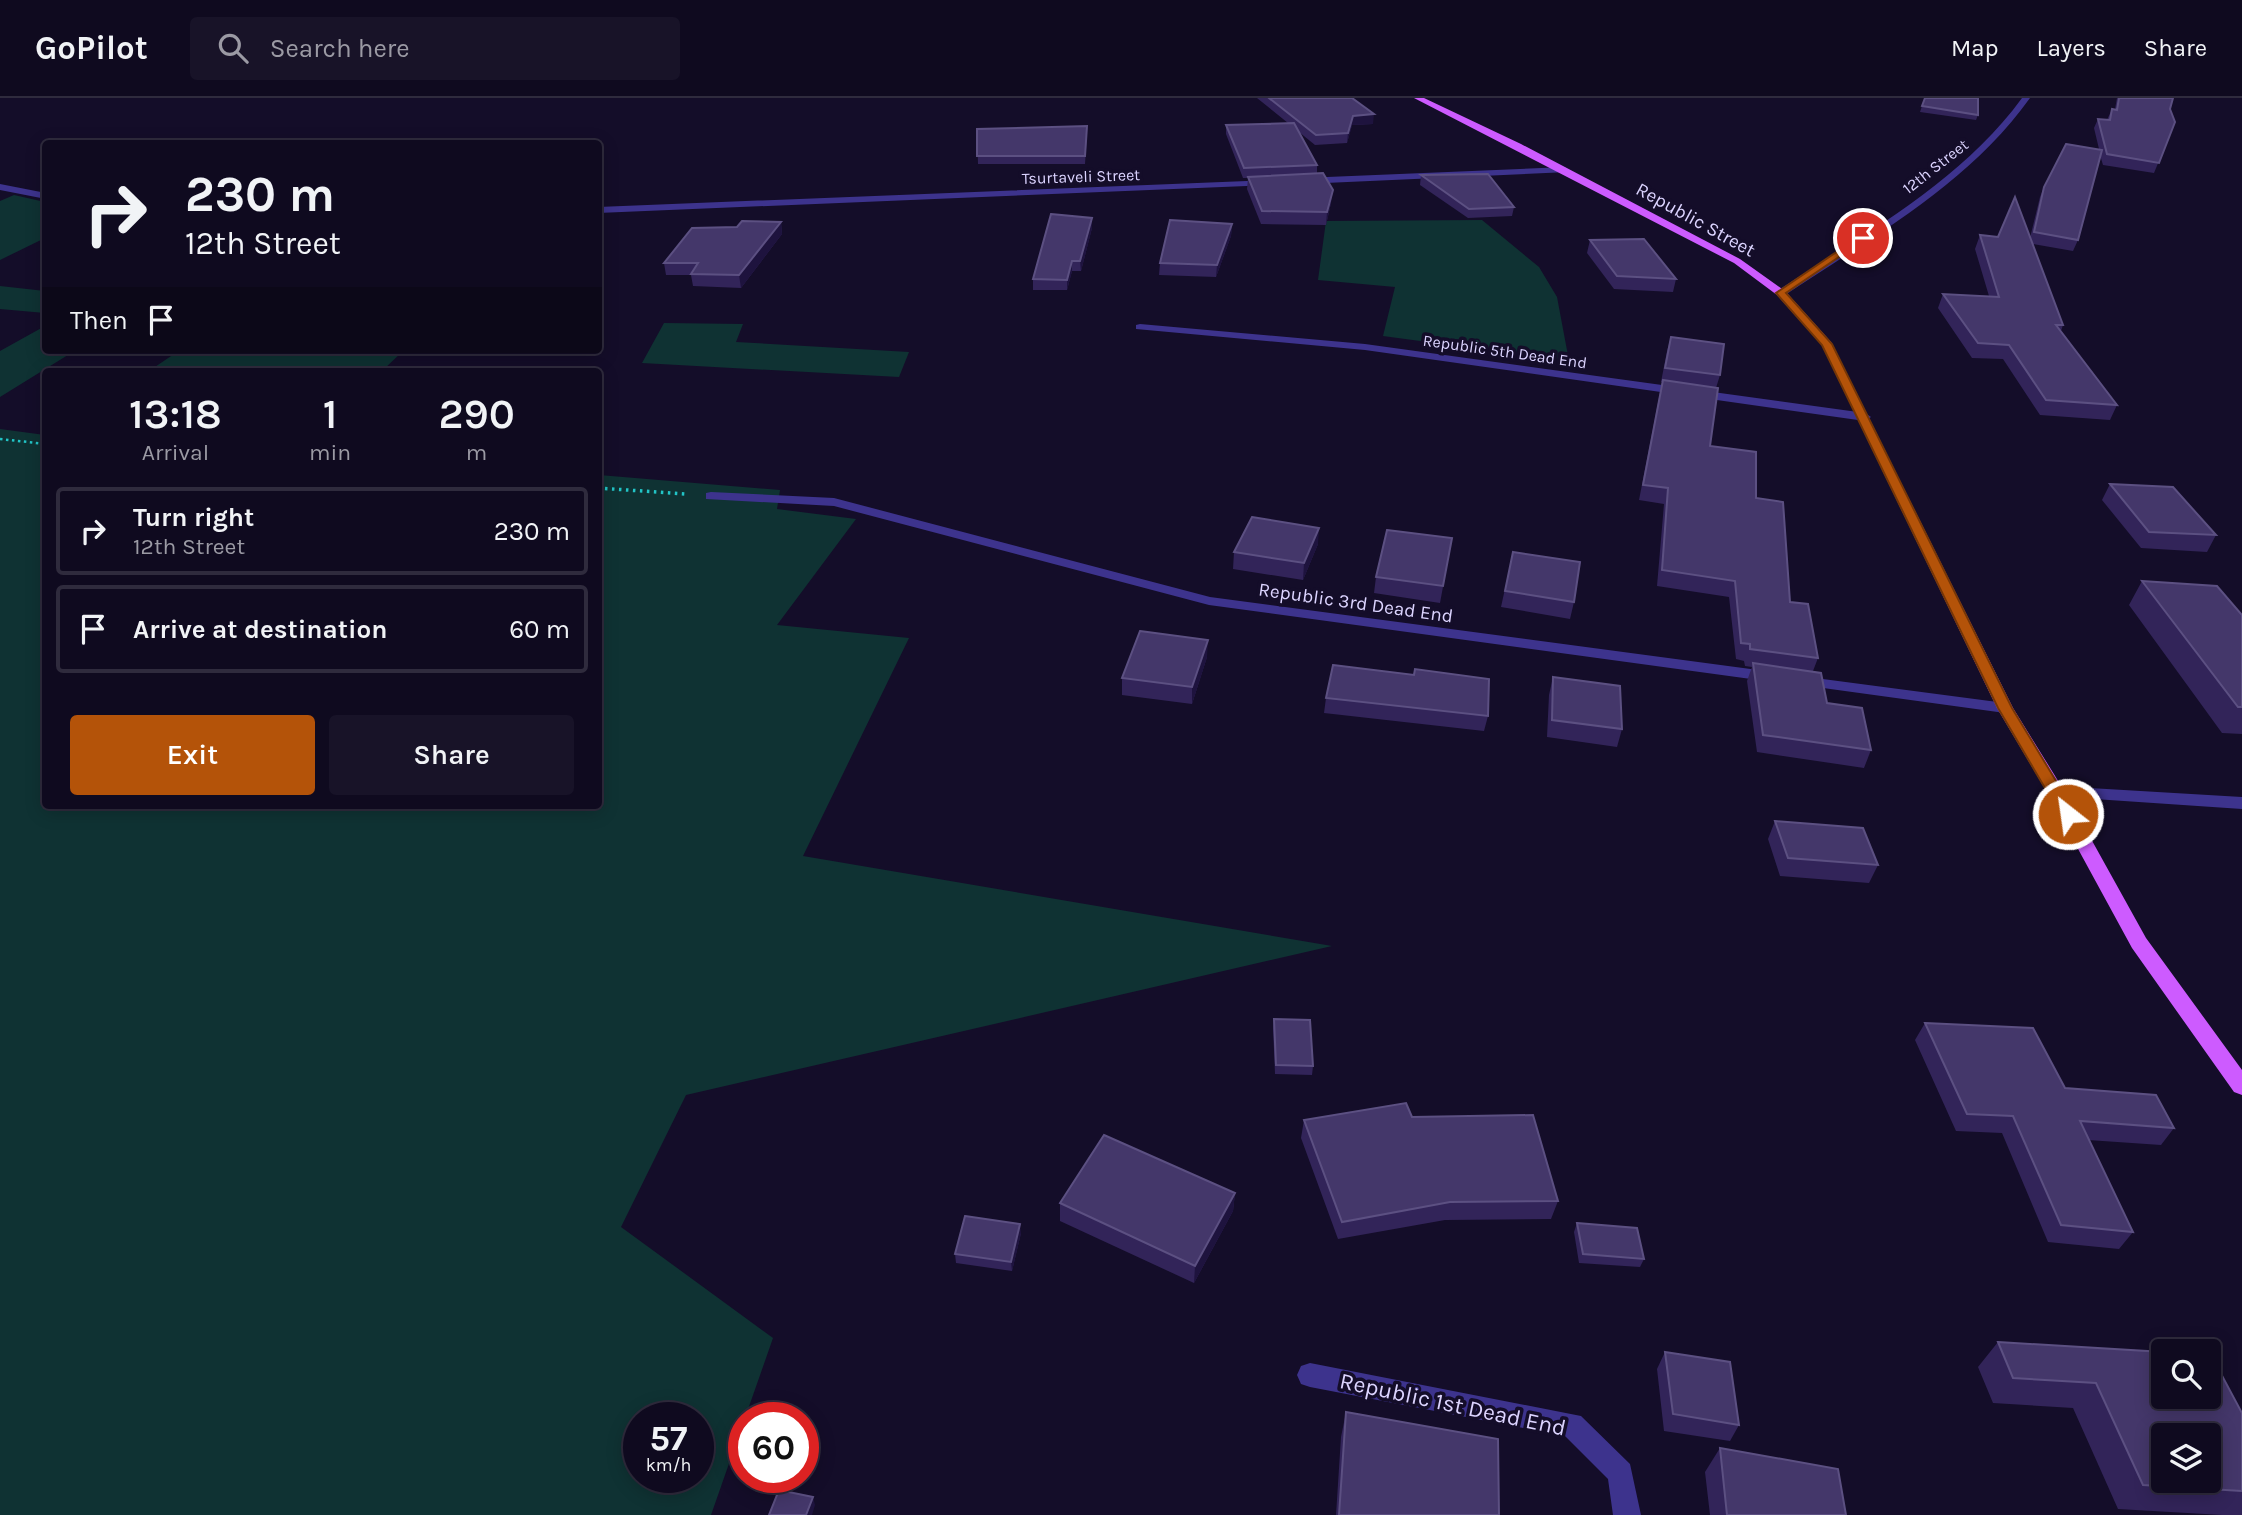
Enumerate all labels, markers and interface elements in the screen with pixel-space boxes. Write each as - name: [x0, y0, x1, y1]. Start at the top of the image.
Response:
- search box: [190, 17, 680, 80]
- text: GoPilot: [35, 29, 148, 67]
- icon: search: [214, 29, 252, 67]
- text: Search here: [270, 33, 410, 64]
- text: Map: [1951, 34, 1999, 62]
- text: Layers: [2037, 34, 2106, 62]
- text: Share: [2144, 34, 2207, 62]
- street label: 12th Street: [1899, 135, 1972, 198]
- street label: Tsurtaveli Street: [1022, 165, 1141, 188]
- text: 230 m: [185, 166, 335, 223]
- icon: right: [70, 168, 161, 259]
- street label: Republic Street: [1632, 178, 1759, 262]
- pin: [1833, 208, 1893, 268]
- icon: arrive: [1844, 219, 1882, 257]
- text: 12th Street: [185, 225, 341, 262]
- icon: arrive: [142, 301, 180, 339]
- text: Then: [70, 305, 128, 336]
- street label: Republic 5th Dead End: [1422, 331, 1588, 372]
- text: 13:18: [129, 389, 222, 439]
- text: 1: [323, 389, 337, 439]
- text: 290: [438, 389, 515, 439]
- text: Arrival: [142, 439, 209, 466]
- text: min: [309, 439, 351, 466]
- text: m: [466, 439, 487, 466]
- text: Turn right: [133, 502, 254, 533]
- icon: right: [74, 512, 112, 550]
- text: 230 m: [494, 516, 570, 547]
- text: 12th Street: [133, 533, 245, 560]
- street label: Republic 3rd Dead End: [1257, 578, 1455, 628]
- icon: arrive: [74, 610, 112, 648]
- text: Arrive at destination: [133, 614, 387, 645]
- text: 60 m: [509, 614, 570, 645]
- button: Exit: [70, 715, 315, 795]
- button: Share: [329, 715, 574, 795]
- position arrow: [2031, 777, 2105, 851]
- map controls: [2151, 1339, 2221, 1493]
- button: search: [2151, 1339, 2221, 1409]
- street label: Republic 1st Dead End: [1337, 1367, 1568, 1442]
- speed limit sign: 60: [728, 1402, 819, 1493]
- text: 57: [650, 1418, 687, 1459]
- button: layers: [2151, 1423, 2221, 1493]
- text: km/h: [646, 1454, 691, 1476]

